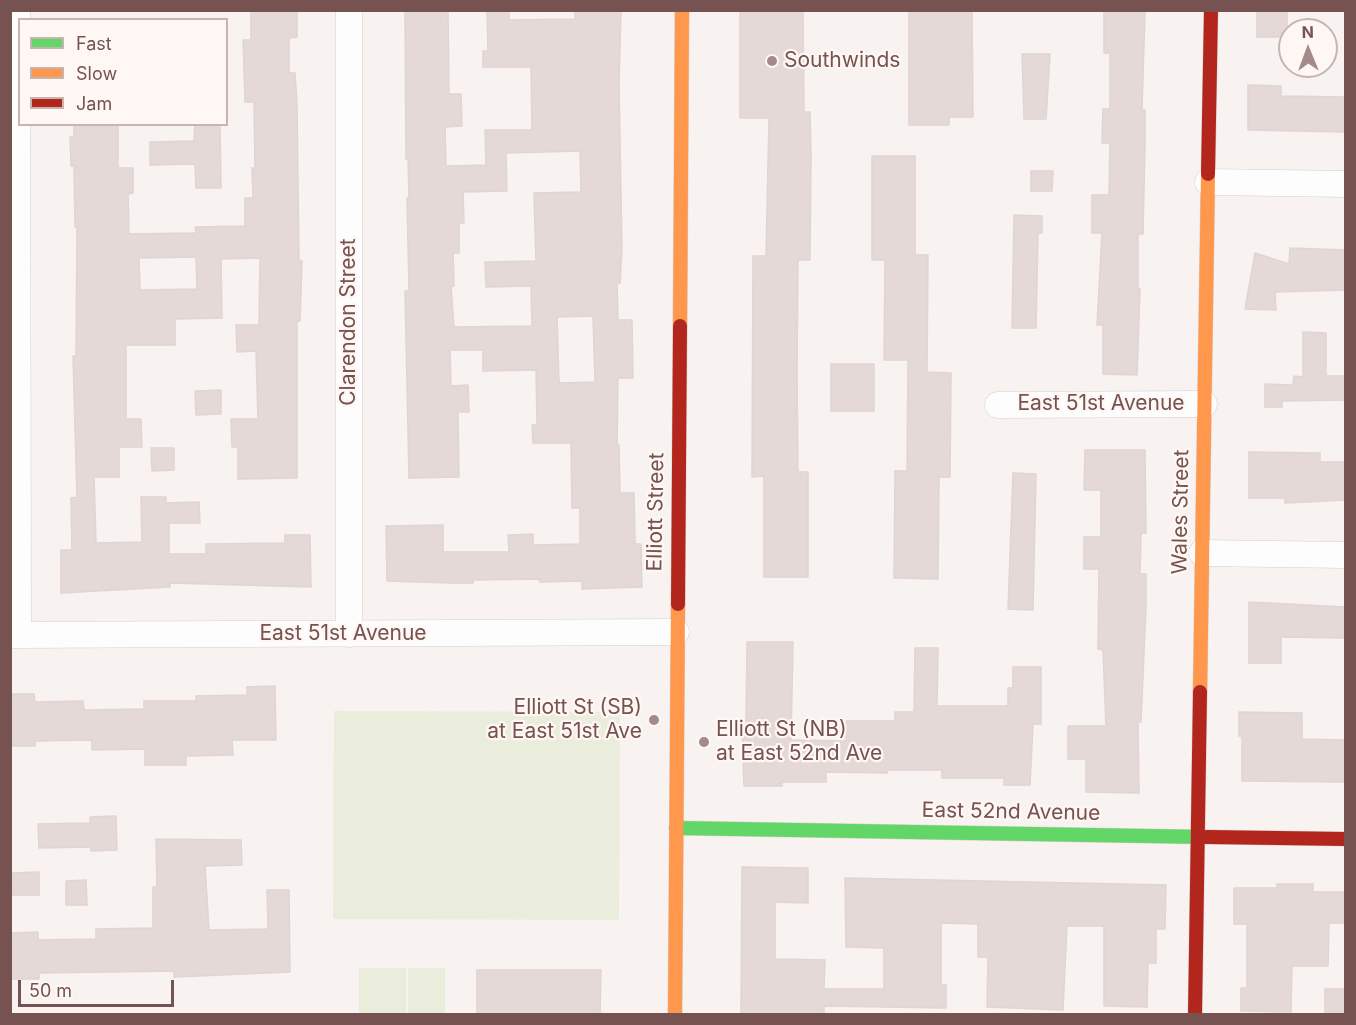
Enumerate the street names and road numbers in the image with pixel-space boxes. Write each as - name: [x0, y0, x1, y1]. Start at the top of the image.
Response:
- street label: Clarendon Street: [336, 238, 362, 406]
- street label: East 51st Avenue: [1017, 391, 1185, 417]
- street label: Wales Street: [1167, 449, 1195, 575]
- street label: Elliott Street: [642, 452, 670, 572]
- street label: East 51st Avenue: [259, 621, 427, 647]
- street label: East 52nd Avenue: [921, 798, 1101, 826]

